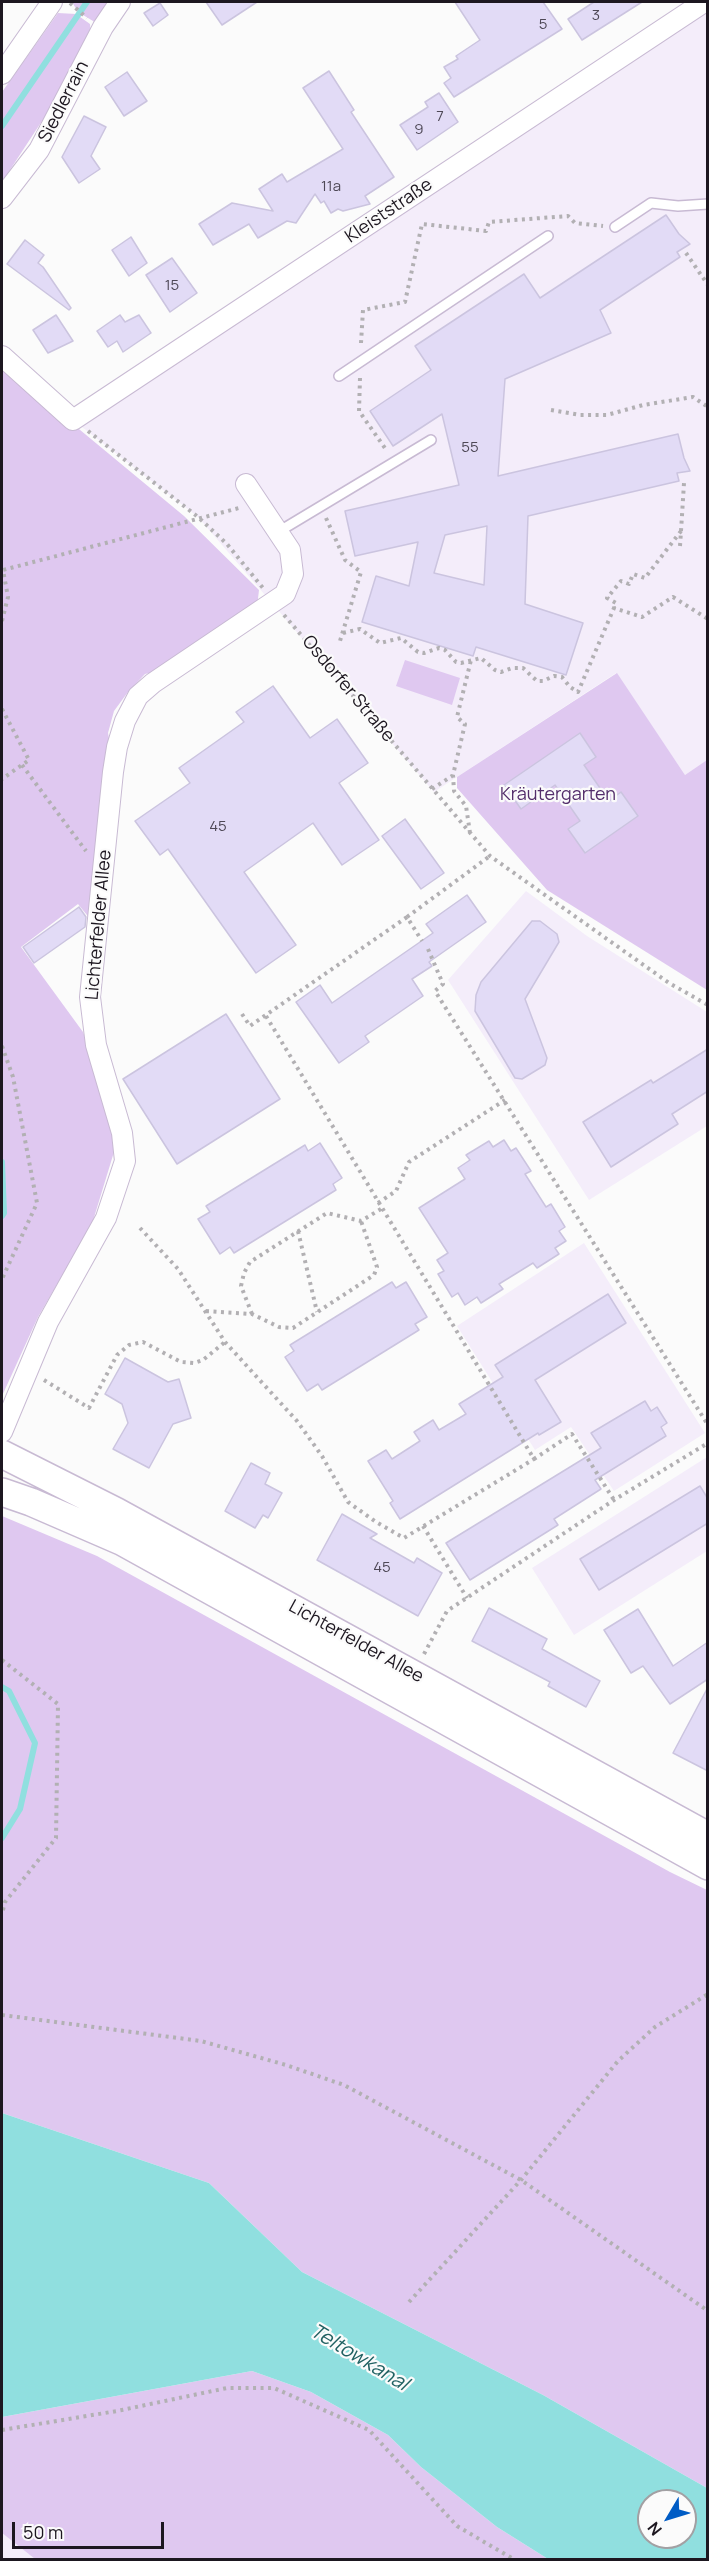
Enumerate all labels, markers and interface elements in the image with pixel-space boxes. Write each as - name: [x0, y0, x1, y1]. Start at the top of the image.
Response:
- house number: 3: [592, 7, 600, 25]
- house number: 5: [539, 16, 547, 34]
- street label: Siedlerrain: [34, 58, 94, 146]
- house number: 7: [436, 108, 444, 126]
- house number: 9: [414, 121, 424, 139]
- street label: Kleiststraße: [341, 174, 437, 248]
- house number: 11a: [321, 178, 341, 196]
- house number: 15: [165, 277, 179, 295]
- house number: 55: [461, 439, 479, 457]
- street label: Osdorfer Straße: [297, 631, 399, 747]
- park label: Kräutergarten: [500, 784, 616, 806]
- house number: 45: [209, 818, 227, 836]
- street label: Lichterfelder Allee: [82, 849, 116, 1001]
- house number: 45: [373, 1559, 391, 1577]
- street label: Lichterfelder Allee: [285, 1596, 427, 1688]
- water label: Teltowkanal: [306, 2319, 412, 2397]
- north arrow: [637, 2489, 697, 2549]
- scale bar: [15, 2510, 166, 2548]
- text: N: [642, 2518, 667, 2540]
- text: 50 m: [23, 2520, 63, 2544]

